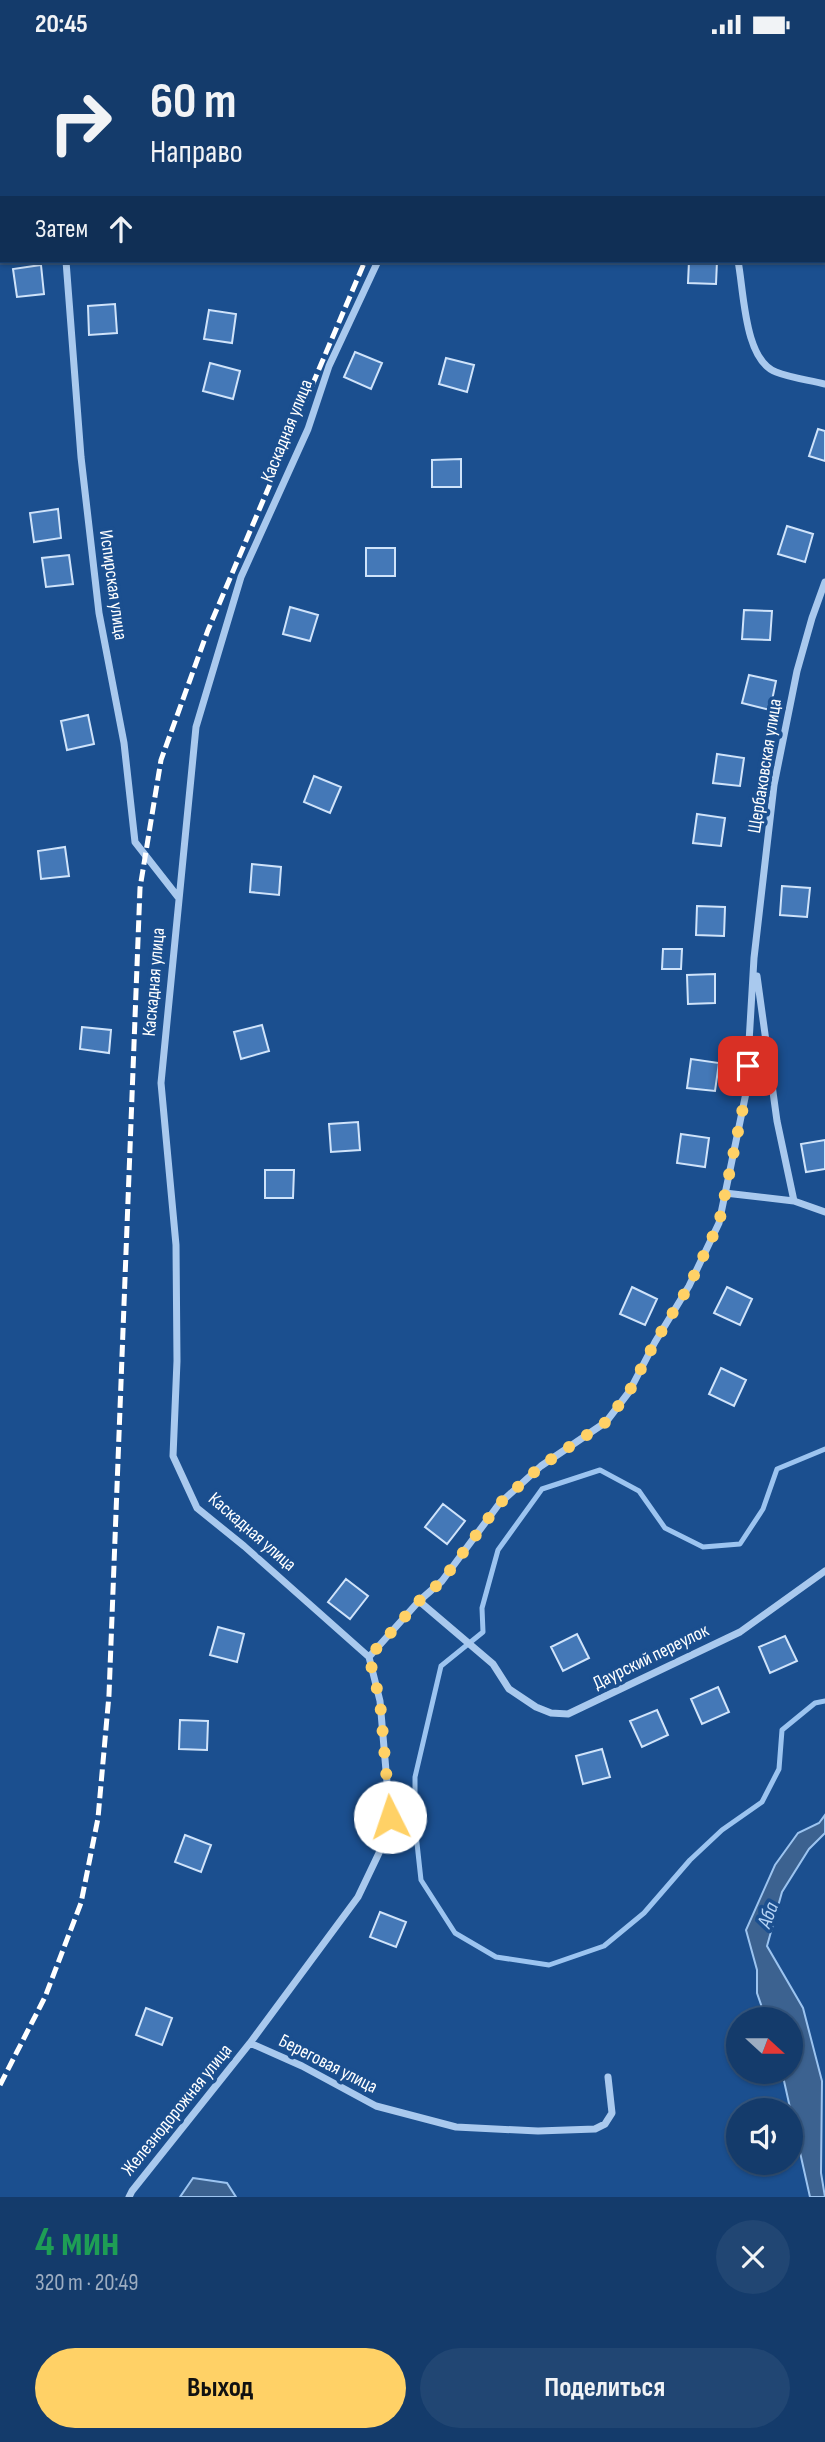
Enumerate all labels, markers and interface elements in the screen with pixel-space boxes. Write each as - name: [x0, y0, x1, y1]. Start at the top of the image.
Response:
- text: 20:45: [35, 9, 88, 40]
- text: 60 m: [150, 73, 237, 132]
- icon: right: [35, 77, 126, 168]
- text: Направо: [150, 133, 243, 172]
- icon: ahead: [102, 210, 140, 248]
- text: Затем: [35, 214, 88, 245]
- street label: Каскадная улица: [256, 376, 318, 486]
- street label: Испирская улица: [94, 528, 132, 642]
- street label: Щербаковская улица: [743, 697, 787, 835]
- street label: Каскадная улица: [138, 927, 170, 1037]
- pin: [718, 1036, 778, 1096]
- icon: arrive: [729, 1047, 767, 1085]
- street label: Каскадная улица: [203, 1488, 301, 1576]
- street label: Даурский переулок: [589, 1619, 713, 1695]
- position arrow: [353, 1780, 427, 1854]
- water label: Аба: [751, 1898, 784, 1932]
- north arrow: [726, 2007, 803, 2084]
- map controls: [726, 2007, 803, 2175]
- street label: Береговая улица: [275, 2029, 381, 2099]
- street label: Железнодорожная улица: [117, 2039, 237, 2181]
- button: sound: [726, 2098, 803, 2175]
- text: 4 мин: [35, 2217, 119, 2268]
- button: close: [716, 2220, 790, 2294]
- text: 320 m · 20:49: [35, 2269, 138, 2297]
- button: Выход: [35, 2348, 406, 2428]
- button: Поделиться: [420, 2348, 790, 2428]

